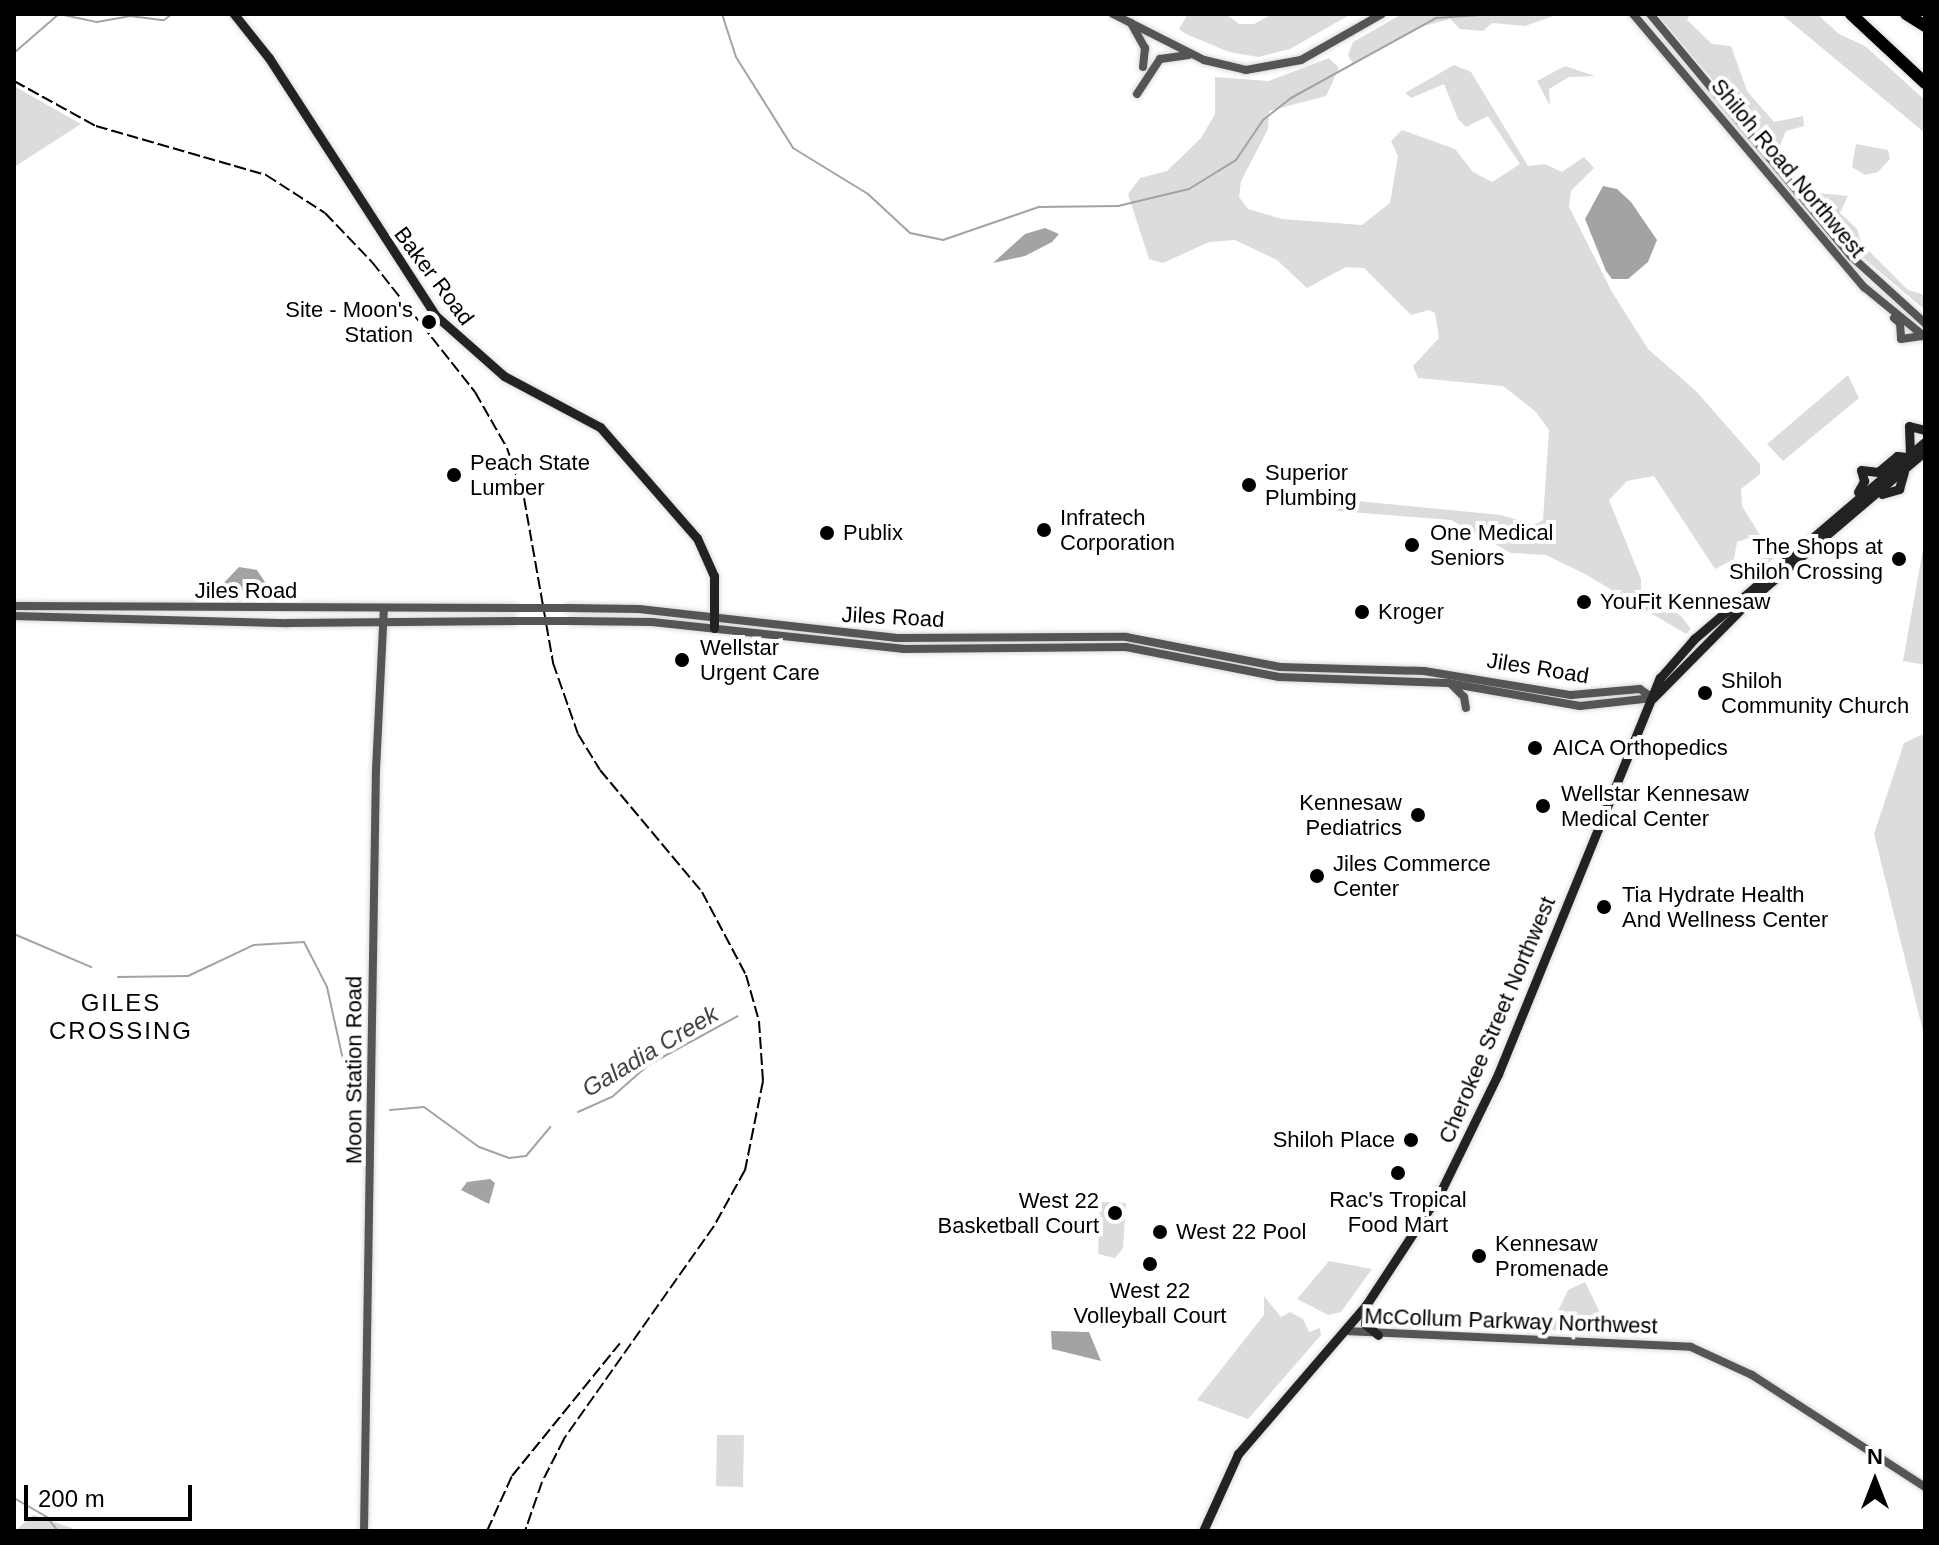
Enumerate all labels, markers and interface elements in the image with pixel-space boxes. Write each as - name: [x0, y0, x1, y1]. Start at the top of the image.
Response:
- street label: Shiloh Road Northwest: [1706, 73, 1870, 263]
- street label: Baker Road: [388, 222, 480, 330]
- place label: Site - Moon's Station: [285, 296, 413, 348]
- marker: Site - Moon's Station: [420, 313, 438, 331]
- place label: Peach State Lumber: [470, 449, 590, 500]
- place label: Superior Plumbing: [1265, 459, 1357, 510]
- marker: Peach State Lumber: [445, 466, 463, 484]
- marker: Superior Plumbing: [1240, 476, 1258, 494]
- place label: Infratech Corporation: [1060, 504, 1175, 556]
- place label: One Medical Seniors: [1430, 519, 1554, 570]
- place label: Publix: [843, 520, 903, 546]
- marker: Infratech Corporation: [1035, 521, 1053, 539]
- marker: Publix: [818, 524, 836, 542]
- place label: The Shops at Shiloh Crossing: [1729, 533, 1883, 584]
- marker: One Medical Seniors: [1401, 534, 1423, 556]
- marker: The Shops at Shiloh Crossing: [1890, 550, 1908, 568]
- street label: Jiles Road: [195, 578, 297, 604]
- place label: YouFit Kennesaw: [1600, 589, 1770, 615]
- marker: YouFit Kennesaw: [1575, 593, 1593, 611]
- place label: Kroger: [1378, 599, 1444, 625]
- street label: Jiles Road: [841, 601, 945, 633]
- marker: Kroger: [1353, 603, 1371, 621]
- place label: Wellstar Urgent Care: [700, 634, 820, 686]
- street label: Jiles Road: [1485, 647, 1591, 689]
- marker: Wellstar Urgent Care: [671, 649, 693, 671]
- place label: Shiloh Community Church: [1721, 667, 1909, 718]
- marker: Shiloh Community Church: [1696, 684, 1714, 702]
- place label: AICA Orthopedics: [1553, 735, 1729, 761]
- marker: AICA Orthopedics: [1524, 737, 1546, 759]
- place label: Wellstar Kennesaw Medical Center: [1561, 780, 1749, 832]
- place label: Kennesaw Pediatrics: [1299, 789, 1402, 840]
- marker: Wellstar Kennesaw Medical Center: [1532, 795, 1554, 817]
- marker: Kennesaw Pediatrics: [1409, 806, 1427, 824]
- place label: Jiles Commerce Center: [1333, 850, 1491, 902]
- marker: Jiles Commerce Center: [1308, 867, 1326, 885]
- place label: Tia Hydrate Health And Wellness Center: [1622, 881, 1828, 932]
- street label: Cherokee Street Northwest: [1433, 893, 1561, 1147]
- marker: Tia Hydrate Health And Wellness Center: [1593, 896, 1615, 918]
- street label: Moon Station Road: [341, 976, 367, 1164]
- district label: GILES CROSSING: [49, 989, 193, 1045]
- water label: Galadia Creek: [577, 999, 723, 1103]
- place label: Shiloh Place: [1273, 1127, 1395, 1153]
- marker: Shiloh Place: [1402, 1131, 1420, 1149]
- marker: Rac's Tropical Food Mart: [1389, 1164, 1407, 1182]
- place label: Rac's Tropical Food Mart: [1329, 1186, 1467, 1238]
- place label: West 22 Basketball Court: [938, 1187, 1099, 1238]
- marker: West 22 Basketball Court: [1106, 1204, 1124, 1222]
- place label: West 22 Pool: [1176, 1219, 1306, 1245]
- marker: West 22 Pool: [1151, 1223, 1169, 1241]
- place label: Kennesaw Promenade: [1495, 1230, 1609, 1282]
- marker: Kennesaw Promenade: [1470, 1247, 1488, 1265]
- marker: West 22 Volleyball Court: [1141, 1255, 1159, 1273]
- place label: West 22 Volleyball Court: [1074, 1277, 1226, 1328]
- street label: McCollum Parkway Northwest: [1364, 1303, 1658, 1339]
- north arrow: [1835, 1441, 1915, 1521]
- text: N: [1867, 1444, 1883, 1469]
- scale bar: [28, 1469, 196, 1519]
- text: 200 m: [38, 1485, 105, 1512]

